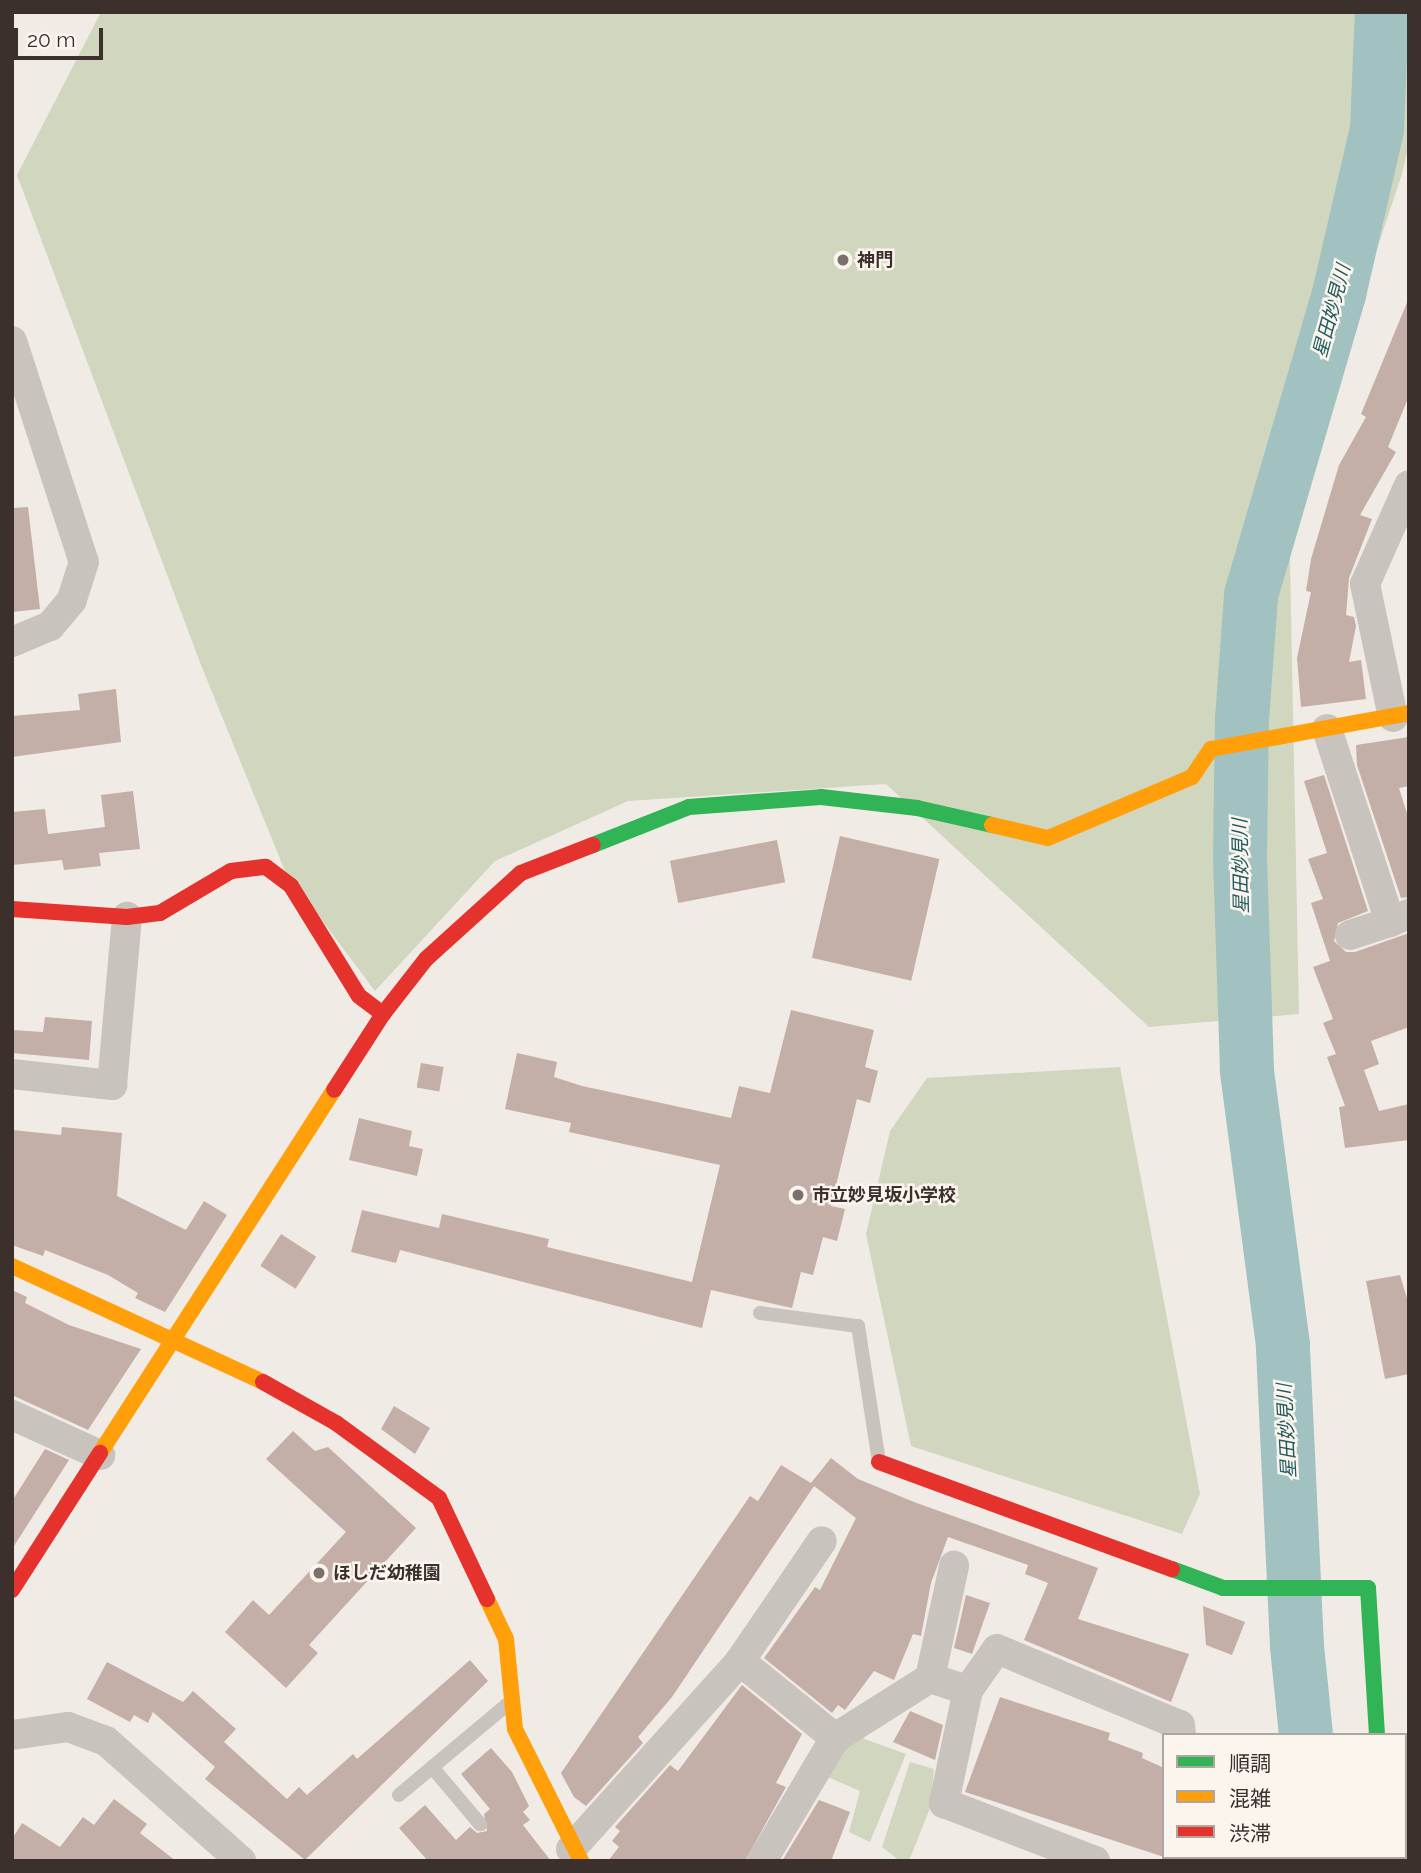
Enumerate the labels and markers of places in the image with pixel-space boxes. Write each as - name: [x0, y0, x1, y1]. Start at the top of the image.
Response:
- place label: 神門: [857, 249, 893, 271]
- marker: 神門: [835, 252, 851, 268]
- place label: 市立妙見坂小学校: [812, 1184, 956, 1206]
- marker: 市立妙見坂小学校: [790, 1187, 806, 1203]
- place label: ほしだ幼稚園: [333, 1562, 441, 1584]
- marker: ほしだ幼稚園: [311, 1565, 327, 1581]

